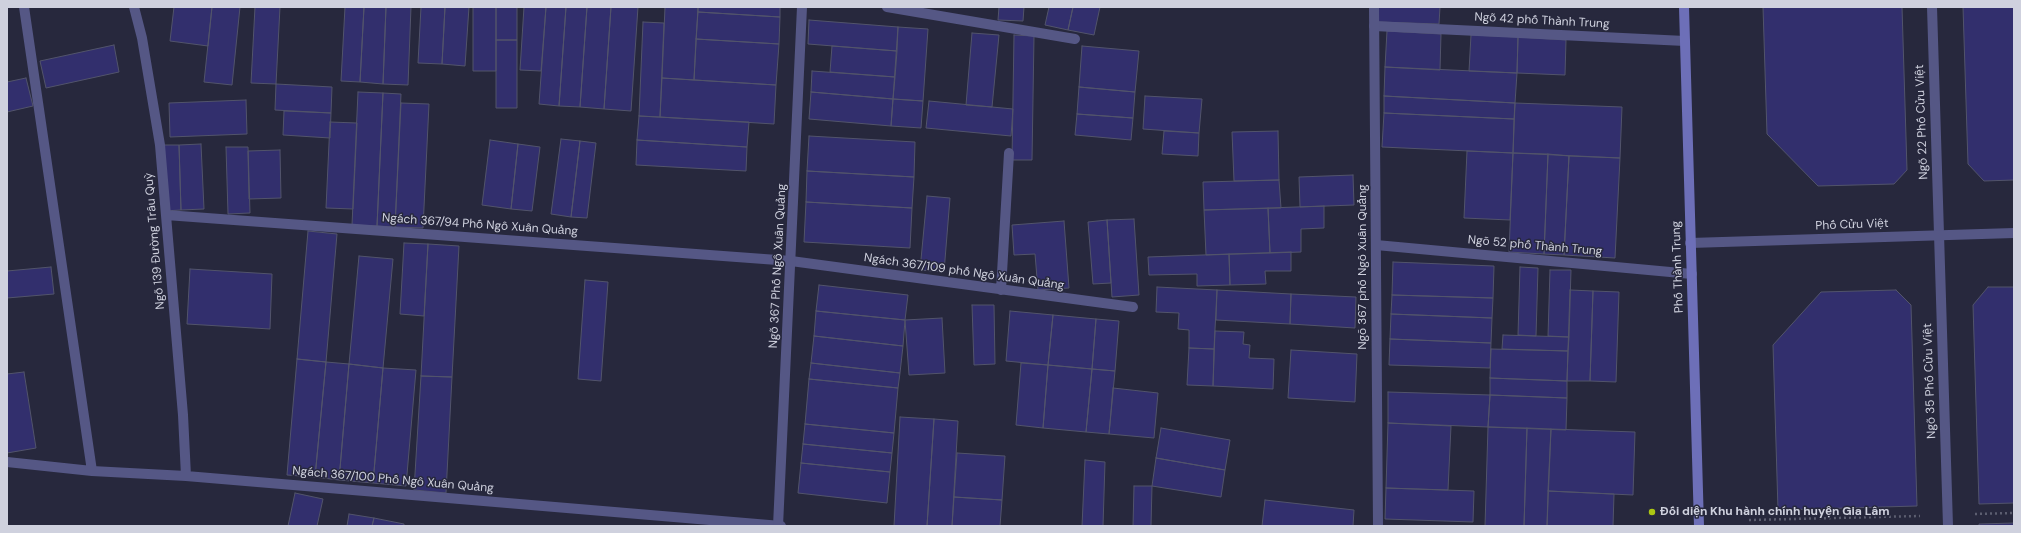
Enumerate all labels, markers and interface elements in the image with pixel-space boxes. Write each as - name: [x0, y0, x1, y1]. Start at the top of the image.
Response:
- street label: Ngõ 42 phố Thành Trung: [1474, 10, 1610, 32]
- street label: Ngõ 22 Phố Cửu Việt: [1913, 64, 1931, 180]
- street label: Ngõ 139 Đường Trâu Quỳ: [142, 172, 168, 310]
- street label: Ngõ 367 Phố Ngô Xuân Quảng: [766, 183, 790, 349]
- street label: Ngõ 367 phố Ngô Xuân Quảng: [1356, 184, 1370, 350]
- street label: Ngách 367/94 Phố Ngô Xuân Quảng: [381, 211, 579, 239]
- street label: Phố Cửu Việt: [1815, 217, 1889, 233]
- street label: Phố Thành Trung: [1669, 221, 1687, 313]
- street label: Ngõ 52 phố Thành Trung: [1467, 233, 1603, 259]
- street label: Ngách 367/109 phố Ngô Xuân Quảng: [863, 251, 1065, 293]
- street label: Ngõ 35 Phố Cửu Việt: [1921, 323, 1939, 439]
- street label: Ngách 367/100 Phố Ngô Xuân Quảng: [292, 464, 494, 496]
- place label: Đối diện Khu hành chính huyện Gia Lâm: [1660, 505, 1890, 519]
- marker: Đối diện Khu hành chính huyện Gia Lâm: [1647, 507, 1657, 517]

